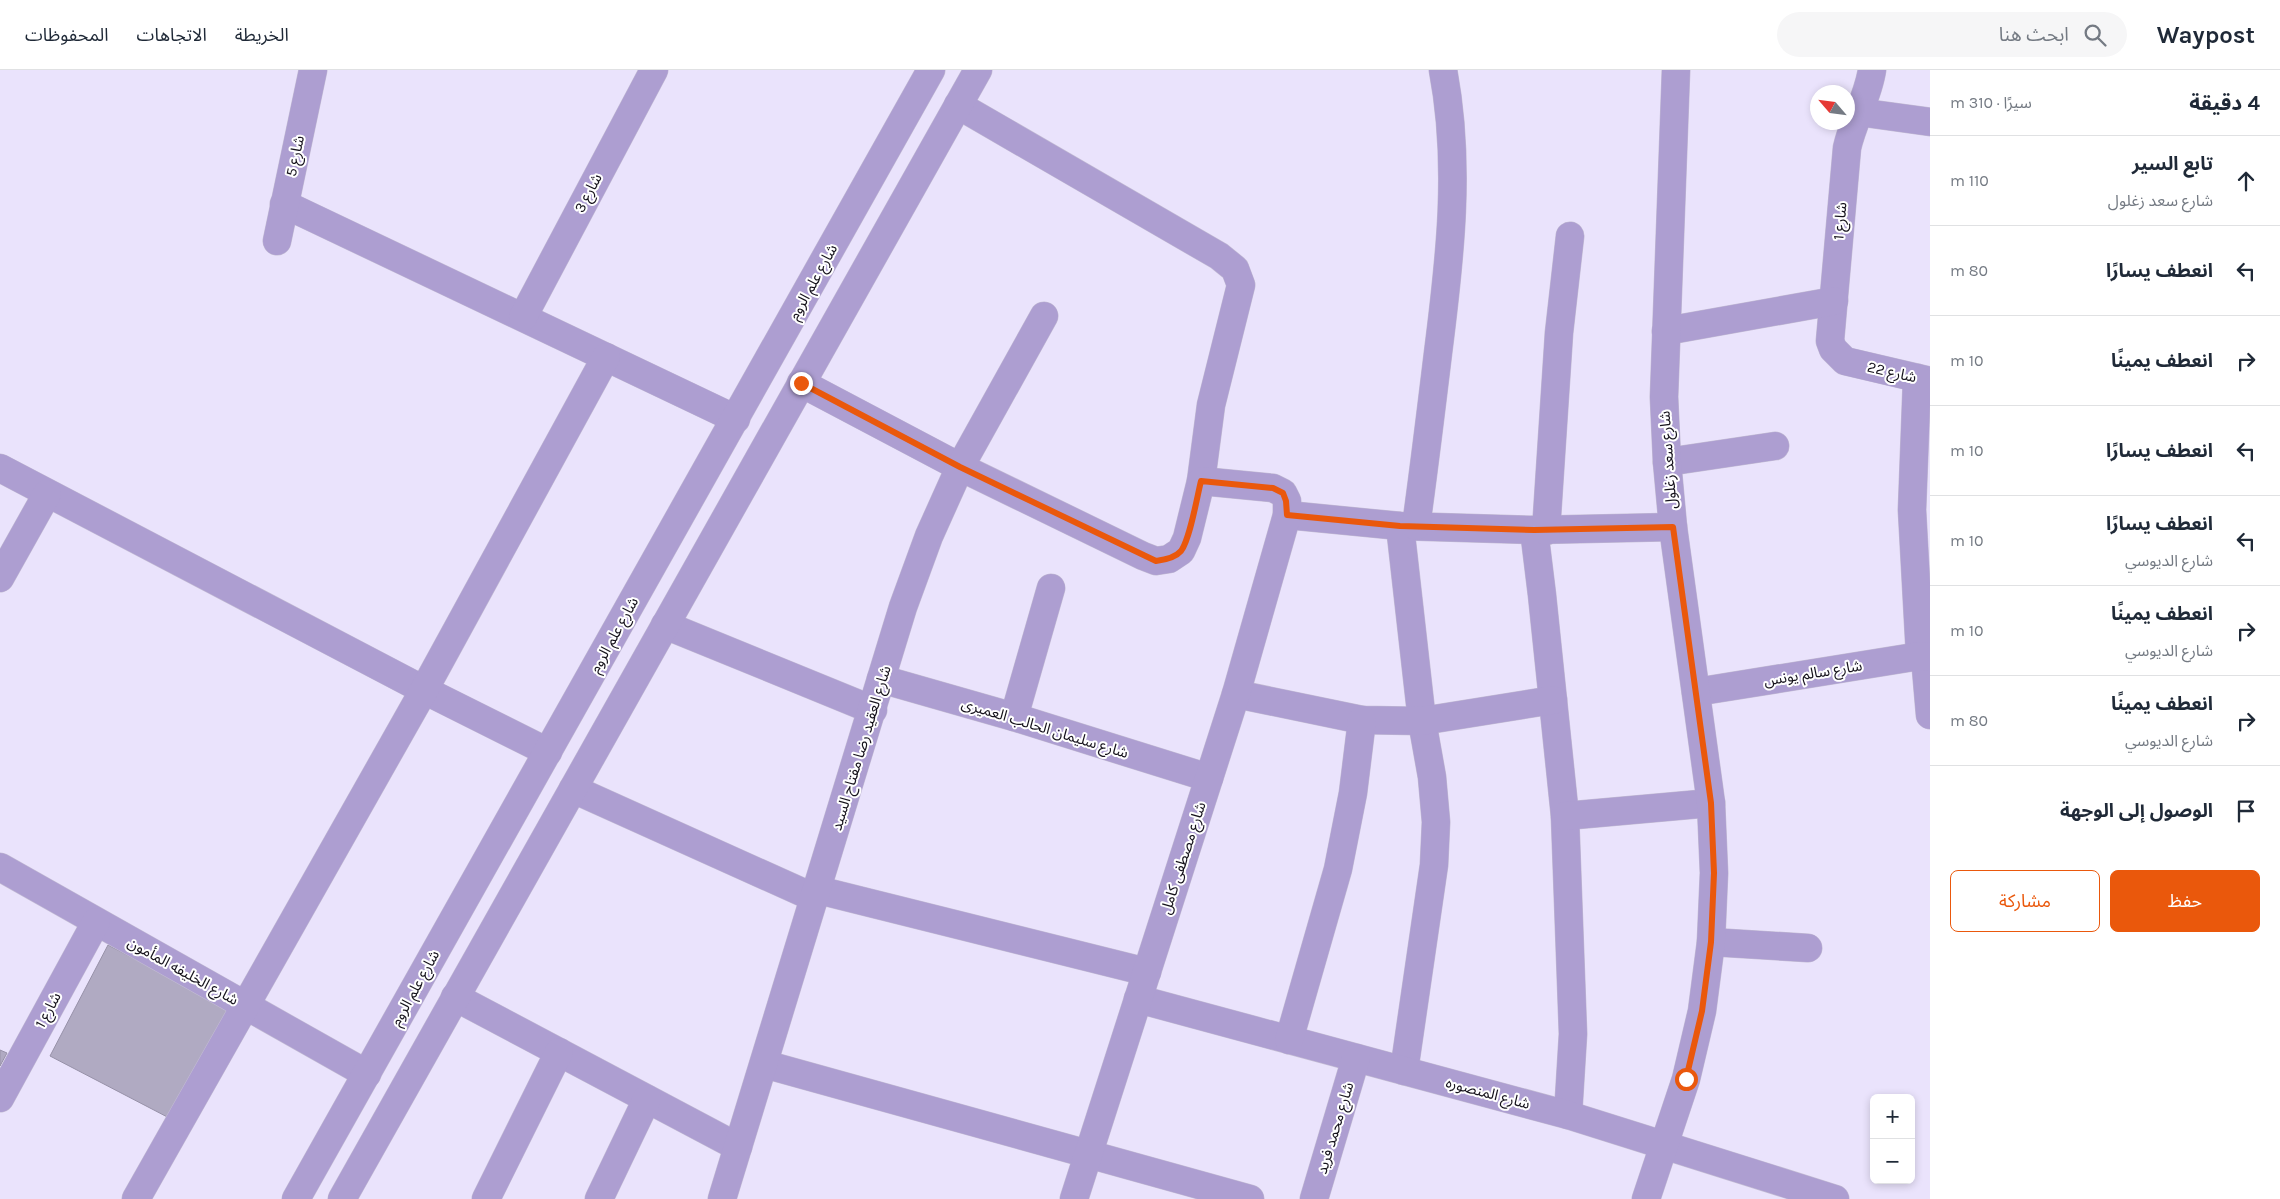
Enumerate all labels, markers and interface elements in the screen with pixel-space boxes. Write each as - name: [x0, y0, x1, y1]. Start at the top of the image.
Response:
- search box: [1777, 12, 2127, 57]
- icon: search: [2081, 21, 2109, 49]
- text: Waypost: [2157, 21, 2255, 49]
- text: المحفوظات: [25, 24, 109, 46]
- text: الاتجاهات: [137, 24, 207, 46]
- text: الخريطة: [235, 24, 289, 46]
- text: ابحث هنا: [1999, 24, 2069, 46]
- north arrow: [1810, 85, 1855, 130]
- text: 4 دقيقة: [2189, 91, 2260, 115]
- text: سيرًا · 310 m: [1950, 93, 2032, 112]
- street label: شارع 5: [282, 134, 311, 179]
- text: تابع السير: [2132, 153, 2213, 175]
- icon: ahead: [2232, 167, 2260, 195]
- street label: شارع 3: [570, 170, 608, 217]
- text: 110 m: [1950, 171, 1989, 190]
- text: شارع سعد زغلول: [2108, 191, 2213, 210]
- street label: شارع 1: [1829, 201, 1854, 241]
- street label: شارع علم الروم: [785, 241, 844, 325]
- icon: left: [2232, 257, 2260, 285]
- text: انعطف يسارًا: [2106, 260, 2213, 282]
- text: 80 m: [1950, 261, 1988, 280]
- icon: right: [2232, 347, 2260, 375]
- text: انعطف يمينًا: [2111, 350, 2213, 372]
- text: 10 m: [1950, 351, 1984, 370]
- street label: شارع 22: [1865, 358, 1919, 389]
- route end: [790, 372, 813, 395]
- street label: شارع سعد زغلول: [1656, 410, 1683, 510]
- icon: left: [2232, 437, 2260, 465]
- text: انعطف يسارًا: [2106, 440, 2213, 462]
- text: 10 m: [1950, 441, 1984, 460]
- text: انعطف يسارًا: [2106, 513, 2213, 535]
- icon: left: [2232, 527, 2260, 555]
- text: 10 m: [1950, 531, 1984, 550]
- text: شارع الديوسي: [2125, 551, 2213, 570]
- street label: شارع علم الروم: [586, 594, 645, 678]
- text: انعطف يمينًا: [2111, 603, 2213, 625]
- icon: right: [2232, 617, 2260, 645]
- text: 10 m: [1950, 621, 1984, 640]
- text: شارع الديوسي: [2125, 641, 2213, 660]
- street label: شارع سالم يونس: [1762, 656, 1864, 693]
- street label: شارع العقيد رضا مفتاح السيد: [827, 663, 898, 833]
- text: انعطف يمينًا: [2111, 693, 2213, 715]
- street label: شارع سليمان الحالب العميرى: [958, 694, 1131, 765]
- icon: right: [2232, 707, 2260, 735]
- text: 80 m: [1950, 711, 1988, 730]
- text: شارع الديوسي: [2125, 731, 2213, 750]
- icon: arrive: [2232, 797, 2260, 825]
- street label: شارع مصطفى كامل: [1156, 799, 1213, 917]
- text: الوصول إلى الوجهة: [2060, 800, 2213, 822]
- button: مشاركة: [1950, 870, 2100, 932]
- button: حفظ: [2110, 870, 2260, 932]
- street label: شارع الخليفه المأمون: [123, 933, 242, 1012]
- street label: شارع علم الروم: [387, 947, 446, 1031]
- street label: شارع 1: [31, 989, 68, 1032]
- route start: [1675, 1068, 1698, 1091]
- street label: شارع المنصوره: [1443, 1073, 1532, 1116]
- street label: شارع محمد فريد: [1312, 1080, 1360, 1177]
- map controls: [1870, 1094, 1915, 1184]
- button: +: [1870, 1094, 1915, 1139]
- button: −: [1870, 1139, 1915, 1184]

